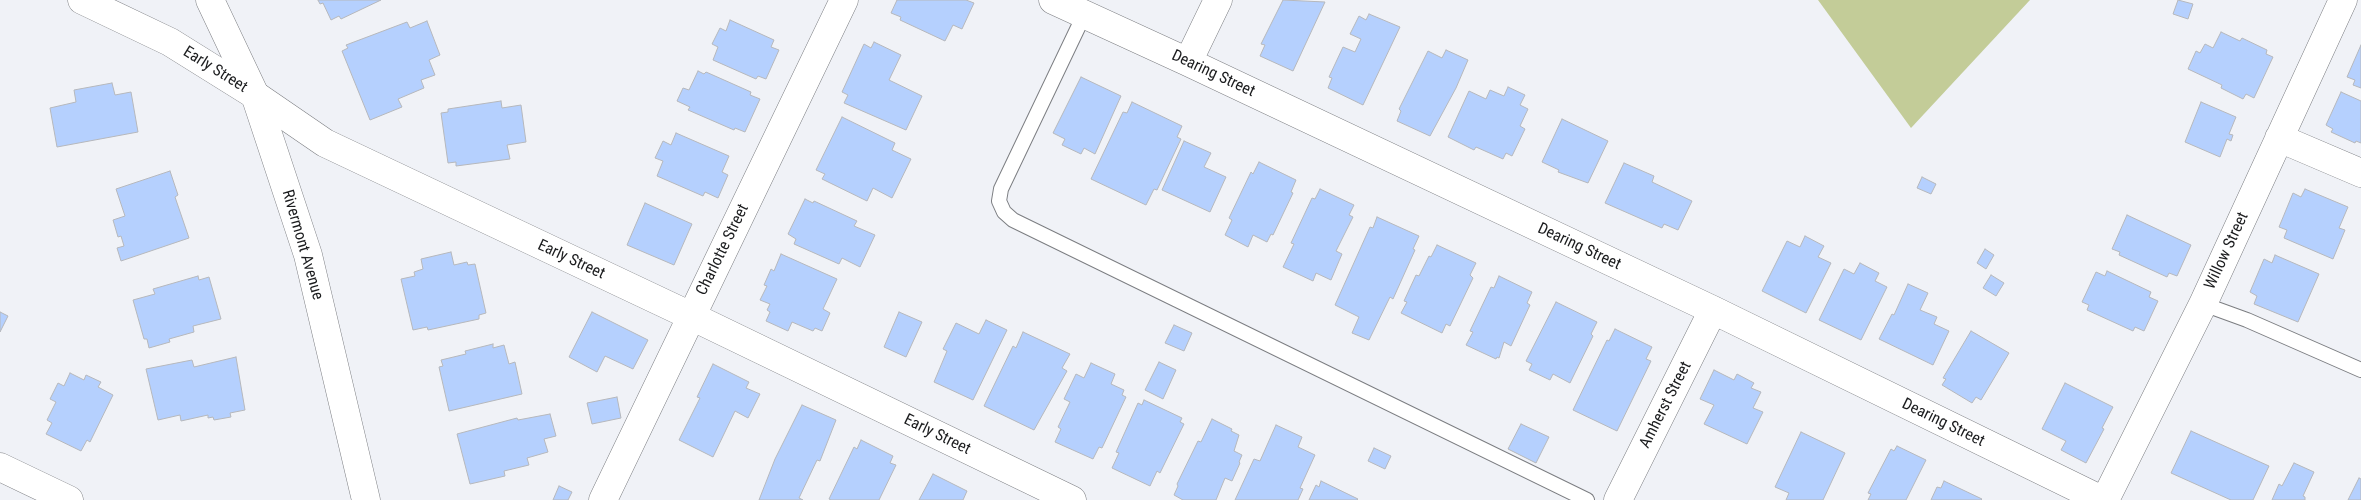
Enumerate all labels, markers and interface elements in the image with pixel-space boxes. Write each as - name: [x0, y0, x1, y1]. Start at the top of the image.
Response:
- street label: Early Street: [179, 43, 251, 97]
- street label: Dearing Street: [1168, 46, 1258, 102]
- street label: Rivermont Avenue: [277, 188, 327, 302]
- street label: Charlotte Street: [693, 201, 753, 299]
- street label: Willow Street: [2201, 209, 2253, 293]
- street label: Dearing Street: [1534, 219, 1624, 275]
- street label: Early Street: [534, 236, 608, 284]
- street label: Amherst Street: [1636, 359, 1696, 451]
- street label: Dearing Street: [1899, 395, 1987, 451]
- street label: Early Street: [900, 411, 974, 459]

